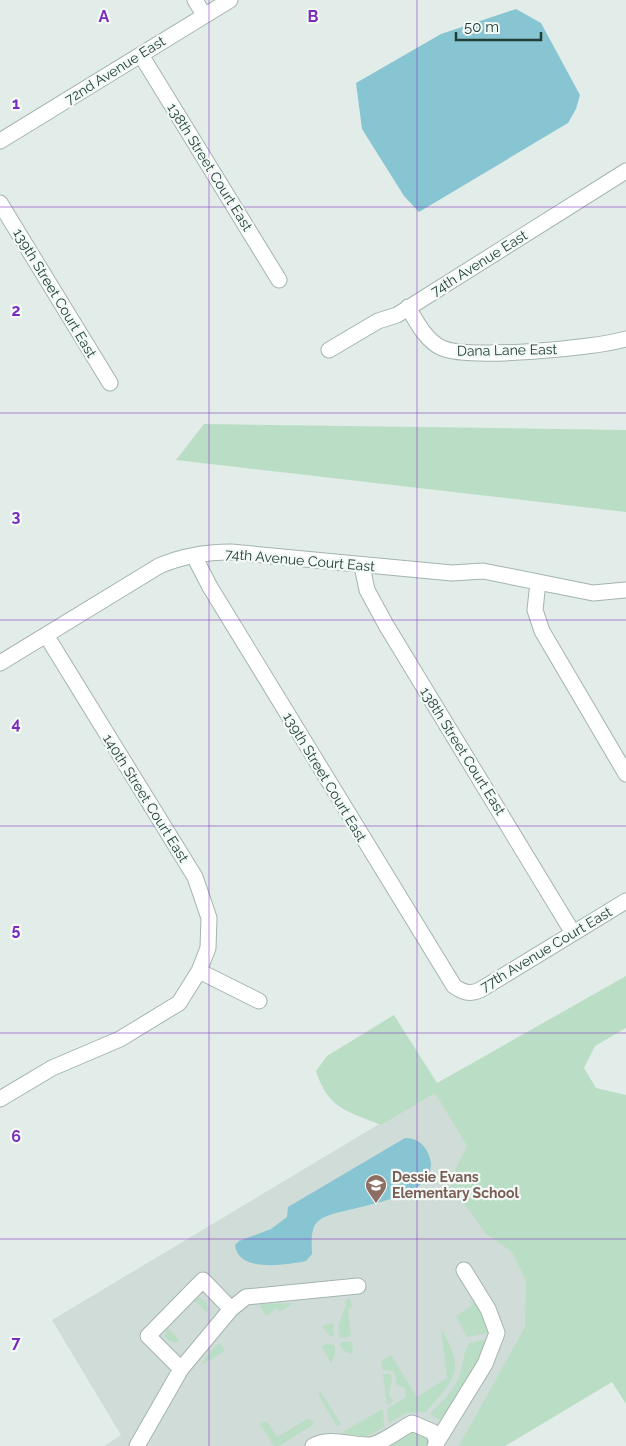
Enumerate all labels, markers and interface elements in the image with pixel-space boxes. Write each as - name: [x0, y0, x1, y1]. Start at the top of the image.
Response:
- text: A: [99, 7, 110, 26]
- text: B: [308, 7, 319, 26]
- scale bar: [456, 10, 541, 42]
- text: 50 m: [464, 18, 499, 36]
- street label: 72nd Avenue East: [62, 33, 168, 107]
- text: 1: [12, 94, 20, 113]
- street label: 138th Street Court East: [164, 100, 256, 234]
- street label: 139th Street Court East: [10, 226, 100, 361]
- street label: 74th Avenue East: [428, 227, 530, 299]
- text: 2: [11, 301, 21, 320]
- street label: Dana Lane East: [457, 341, 558, 359]
- text: 3: [12, 507, 21, 526]
- street label: 74th Avenue Court East: [225, 545, 376, 575]
- street label: 138th Street Court East: [417, 684, 509, 818]
- street label: 139th Street Court East: [280, 710, 370, 845]
- text: 4: [11, 714, 21, 733]
- street label: 140th Street Court East: [100, 731, 192, 865]
- street label: 77th Avenue Court East: [477, 903, 615, 995]
- text: 5: [12, 920, 21, 939]
- text: 6: [11, 1127, 21, 1146]
- place label: Dessie Evans Elementary School: [392, 1169, 520, 1201]
- school or university icon: Dessie Evans Elementary School: [364, 1173, 388, 1204]
- text: 7: [12, 1333, 21, 1352]

